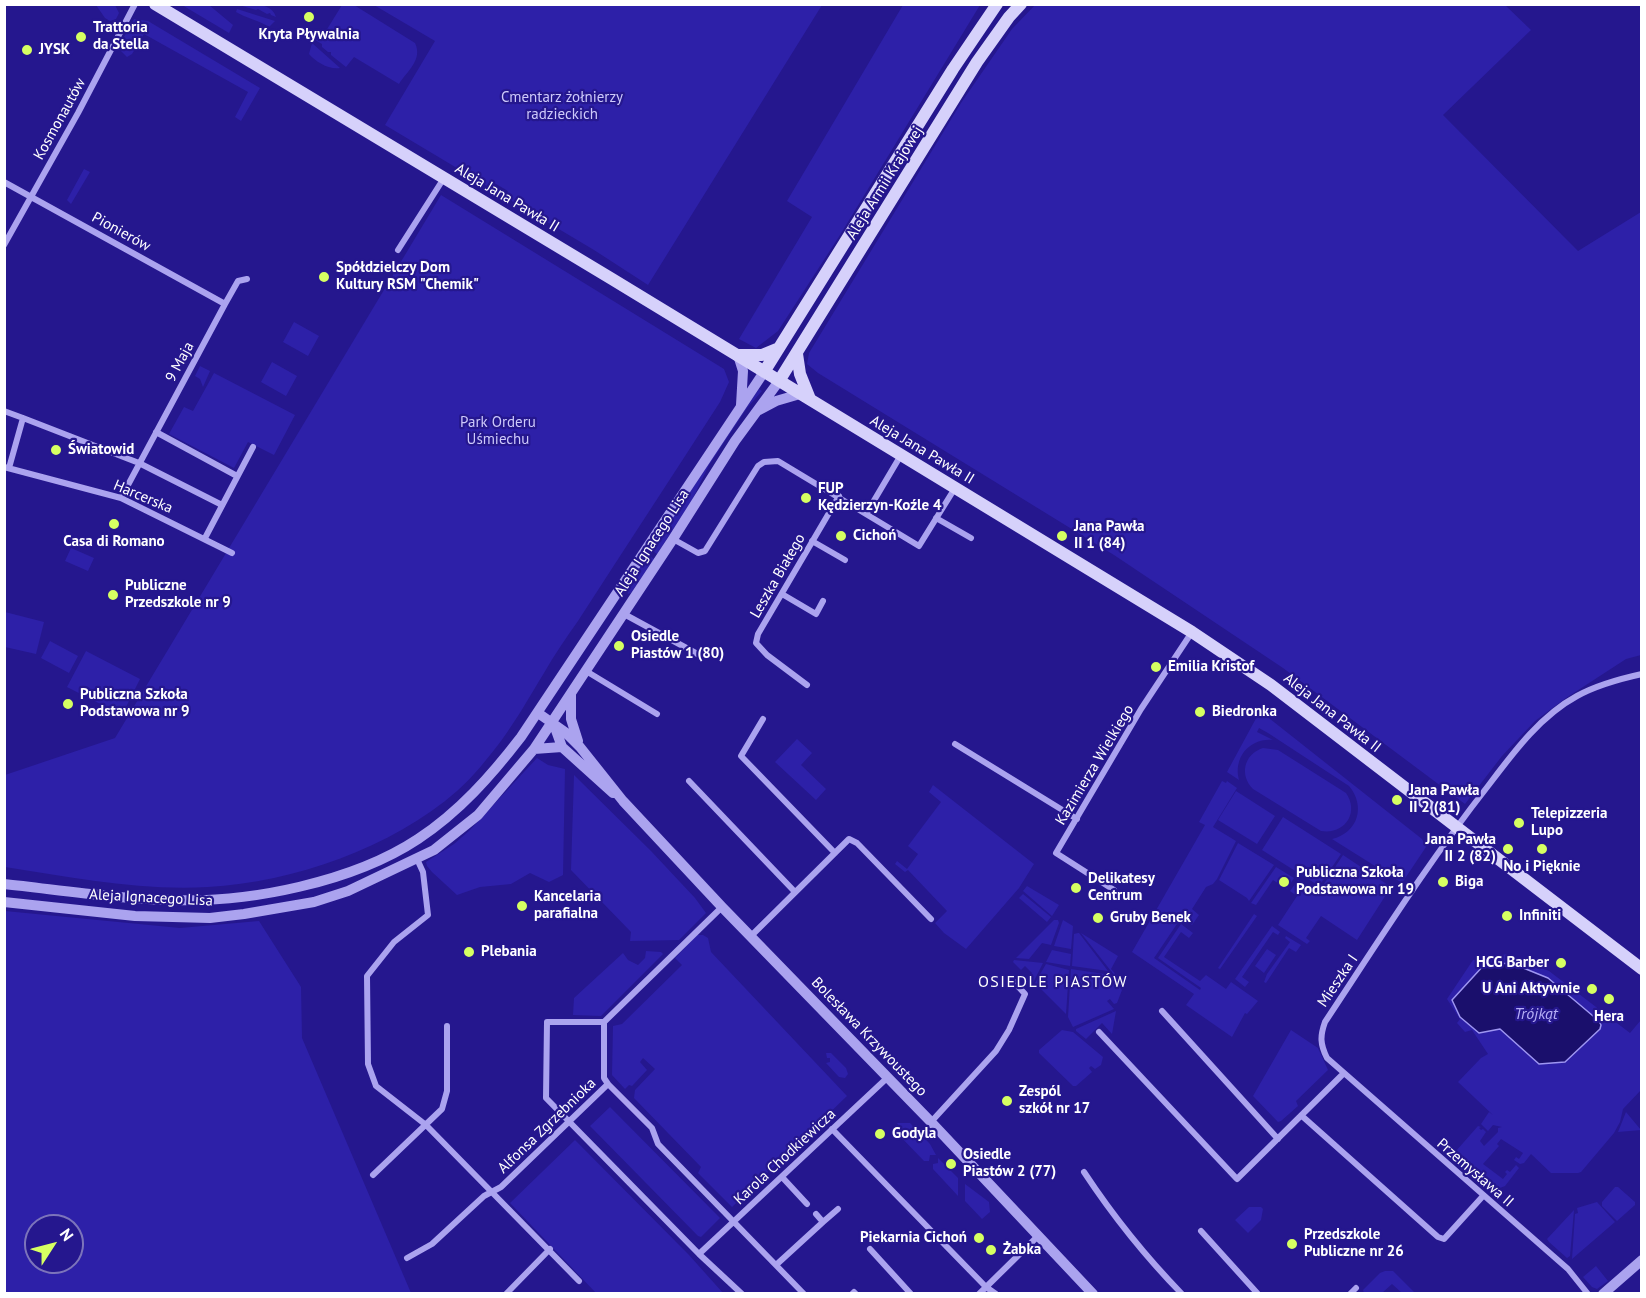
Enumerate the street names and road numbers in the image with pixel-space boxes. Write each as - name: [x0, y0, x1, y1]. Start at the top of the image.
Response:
- street label: Kosmonautów: [30, 75, 90, 163]
- street label: Aleja Armii Krajowej: [843, 123, 927, 243]
- street label: Aleja Jana Pawła II: [452, 160, 562, 236]
- street label: Pionierów: [89, 209, 153, 255]
- street label: 9 Maja: [162, 339, 198, 385]
- street label: Aleja Jana Pawła II: [867, 412, 977, 488]
- street label: Harcerska: [111, 476, 175, 518]
- street label: Aleja Ignacego Lisa: [611, 486, 693, 600]
- street label: Leszka Białego: [747, 531, 809, 621]
- street label: Aleja Jana Pawła II: [1280, 669, 1384, 757]
- street label: Kazimierza Wielkiego: [1052, 702, 1138, 828]
- street label: Aleja Ignacego Lisa: [89, 886, 213, 910]
- street label: Mieszka I: [1314, 951, 1362, 1011]
- street label: Bolesława Krzywoustego: [807, 974, 931, 1100]
- street label: Alfonsa Zgrzebnioka: [494, 1075, 600, 1177]
- street label: Karola Chodkiewicza: [730, 1105, 840, 1209]
- street label: Przemysława II: [1433, 1135, 1517, 1211]

